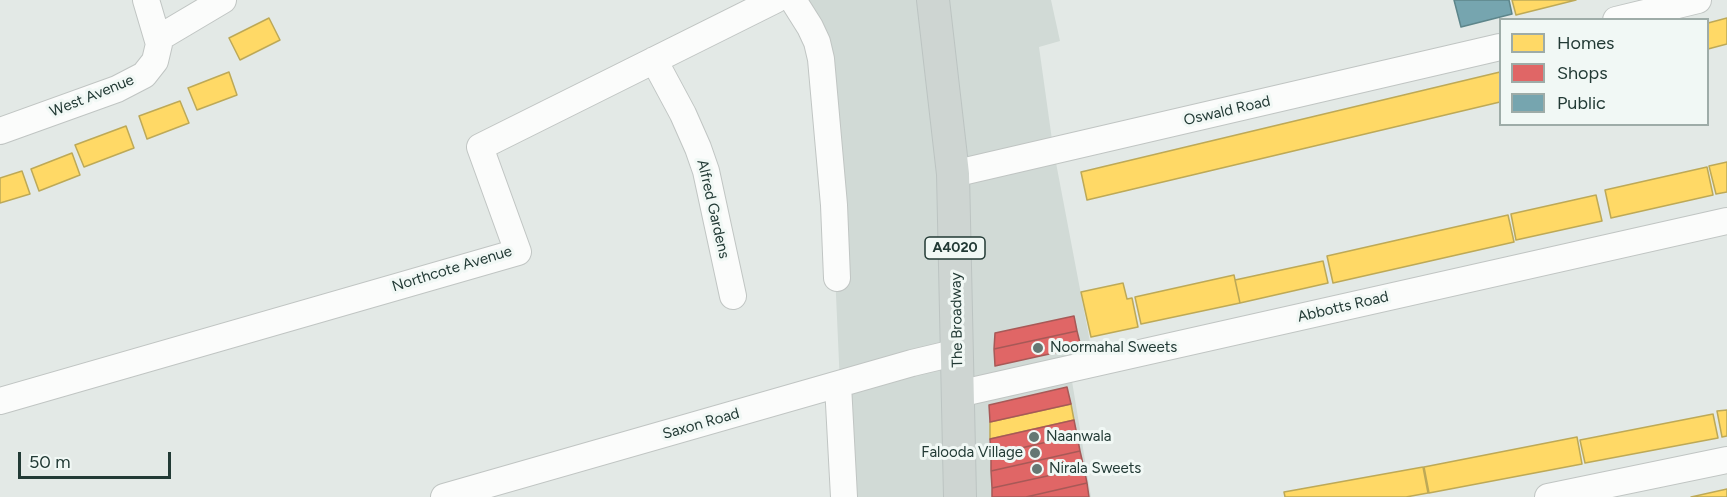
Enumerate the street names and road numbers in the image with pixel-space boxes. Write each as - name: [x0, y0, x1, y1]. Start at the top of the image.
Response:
- street label: West Avenue: [47, 71, 137, 121]
- street label: Oswald Road: [1182, 92, 1272, 130]
- street label: Alfred Gardens: [693, 158, 733, 260]
- road number: A4020: [925, 237, 985, 259]
- street label: Northcote Avenue: [390, 242, 514, 296]
- street label: The Broadway: [947, 272, 967, 368]
- street label: Abbotts Road: [1296, 288, 1390, 326]
- street label: Saxon Road: [660, 404, 742, 444]

